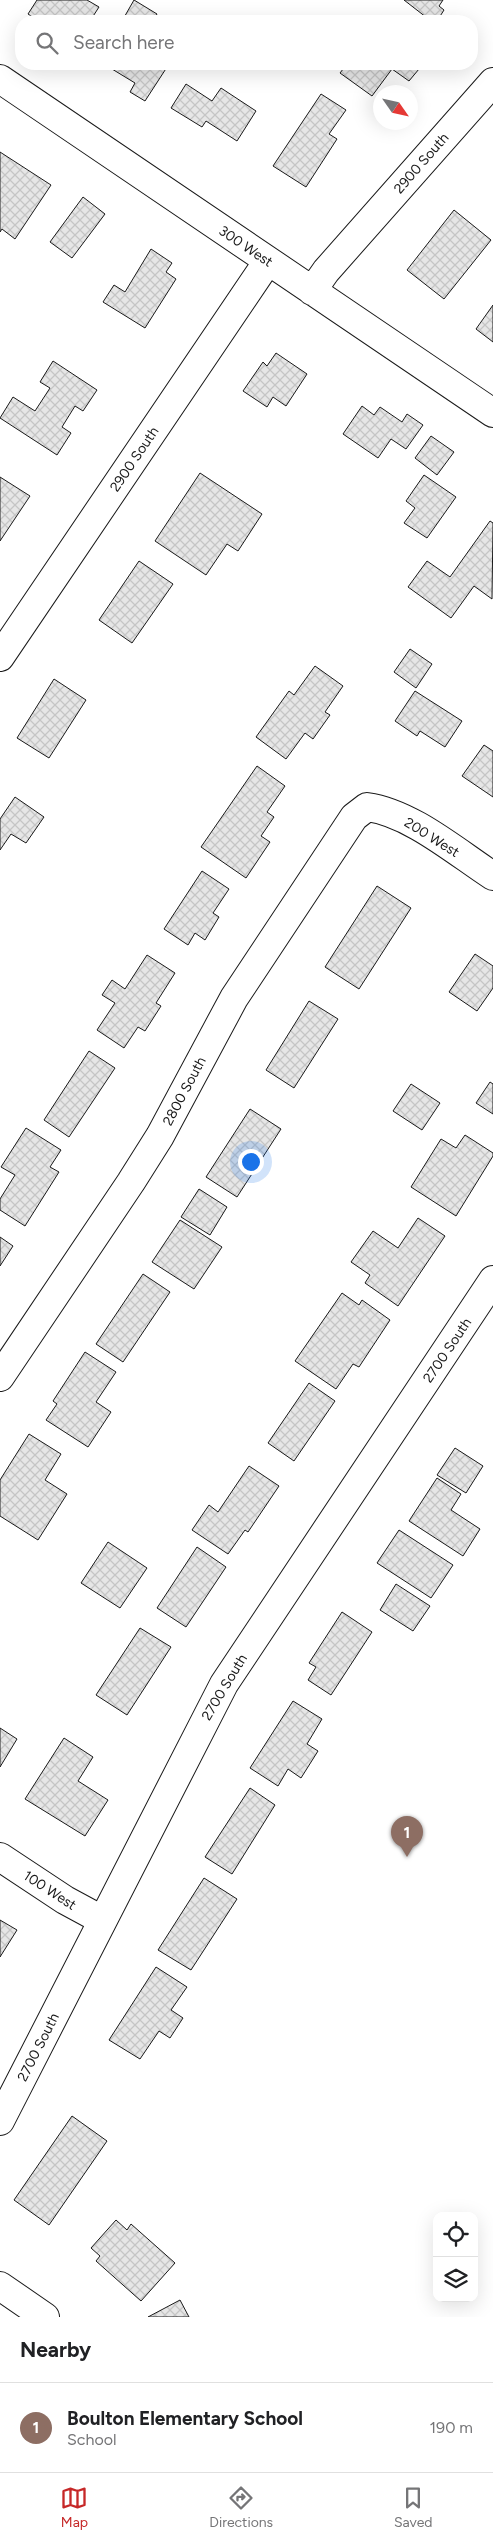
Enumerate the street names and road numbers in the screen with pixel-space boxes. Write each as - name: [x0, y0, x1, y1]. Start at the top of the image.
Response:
- street label: 2900 South: [390, 129, 452, 197]
- street label: 300 West: [216, 222, 276, 271]
- street label: 2900 South: [106, 423, 162, 495]
- street label: 200 West: [401, 814, 462, 861]
- street label: 2800 South: [159, 1054, 210, 1129]
- street label: 2700 South: [420, 1315, 475, 1386]
- street label: 2700 South: [198, 1651, 251, 1724]
- street label: 100 West: [20, 1867, 79, 1914]
- street label: 2700 South: [14, 2010, 63, 2084]

